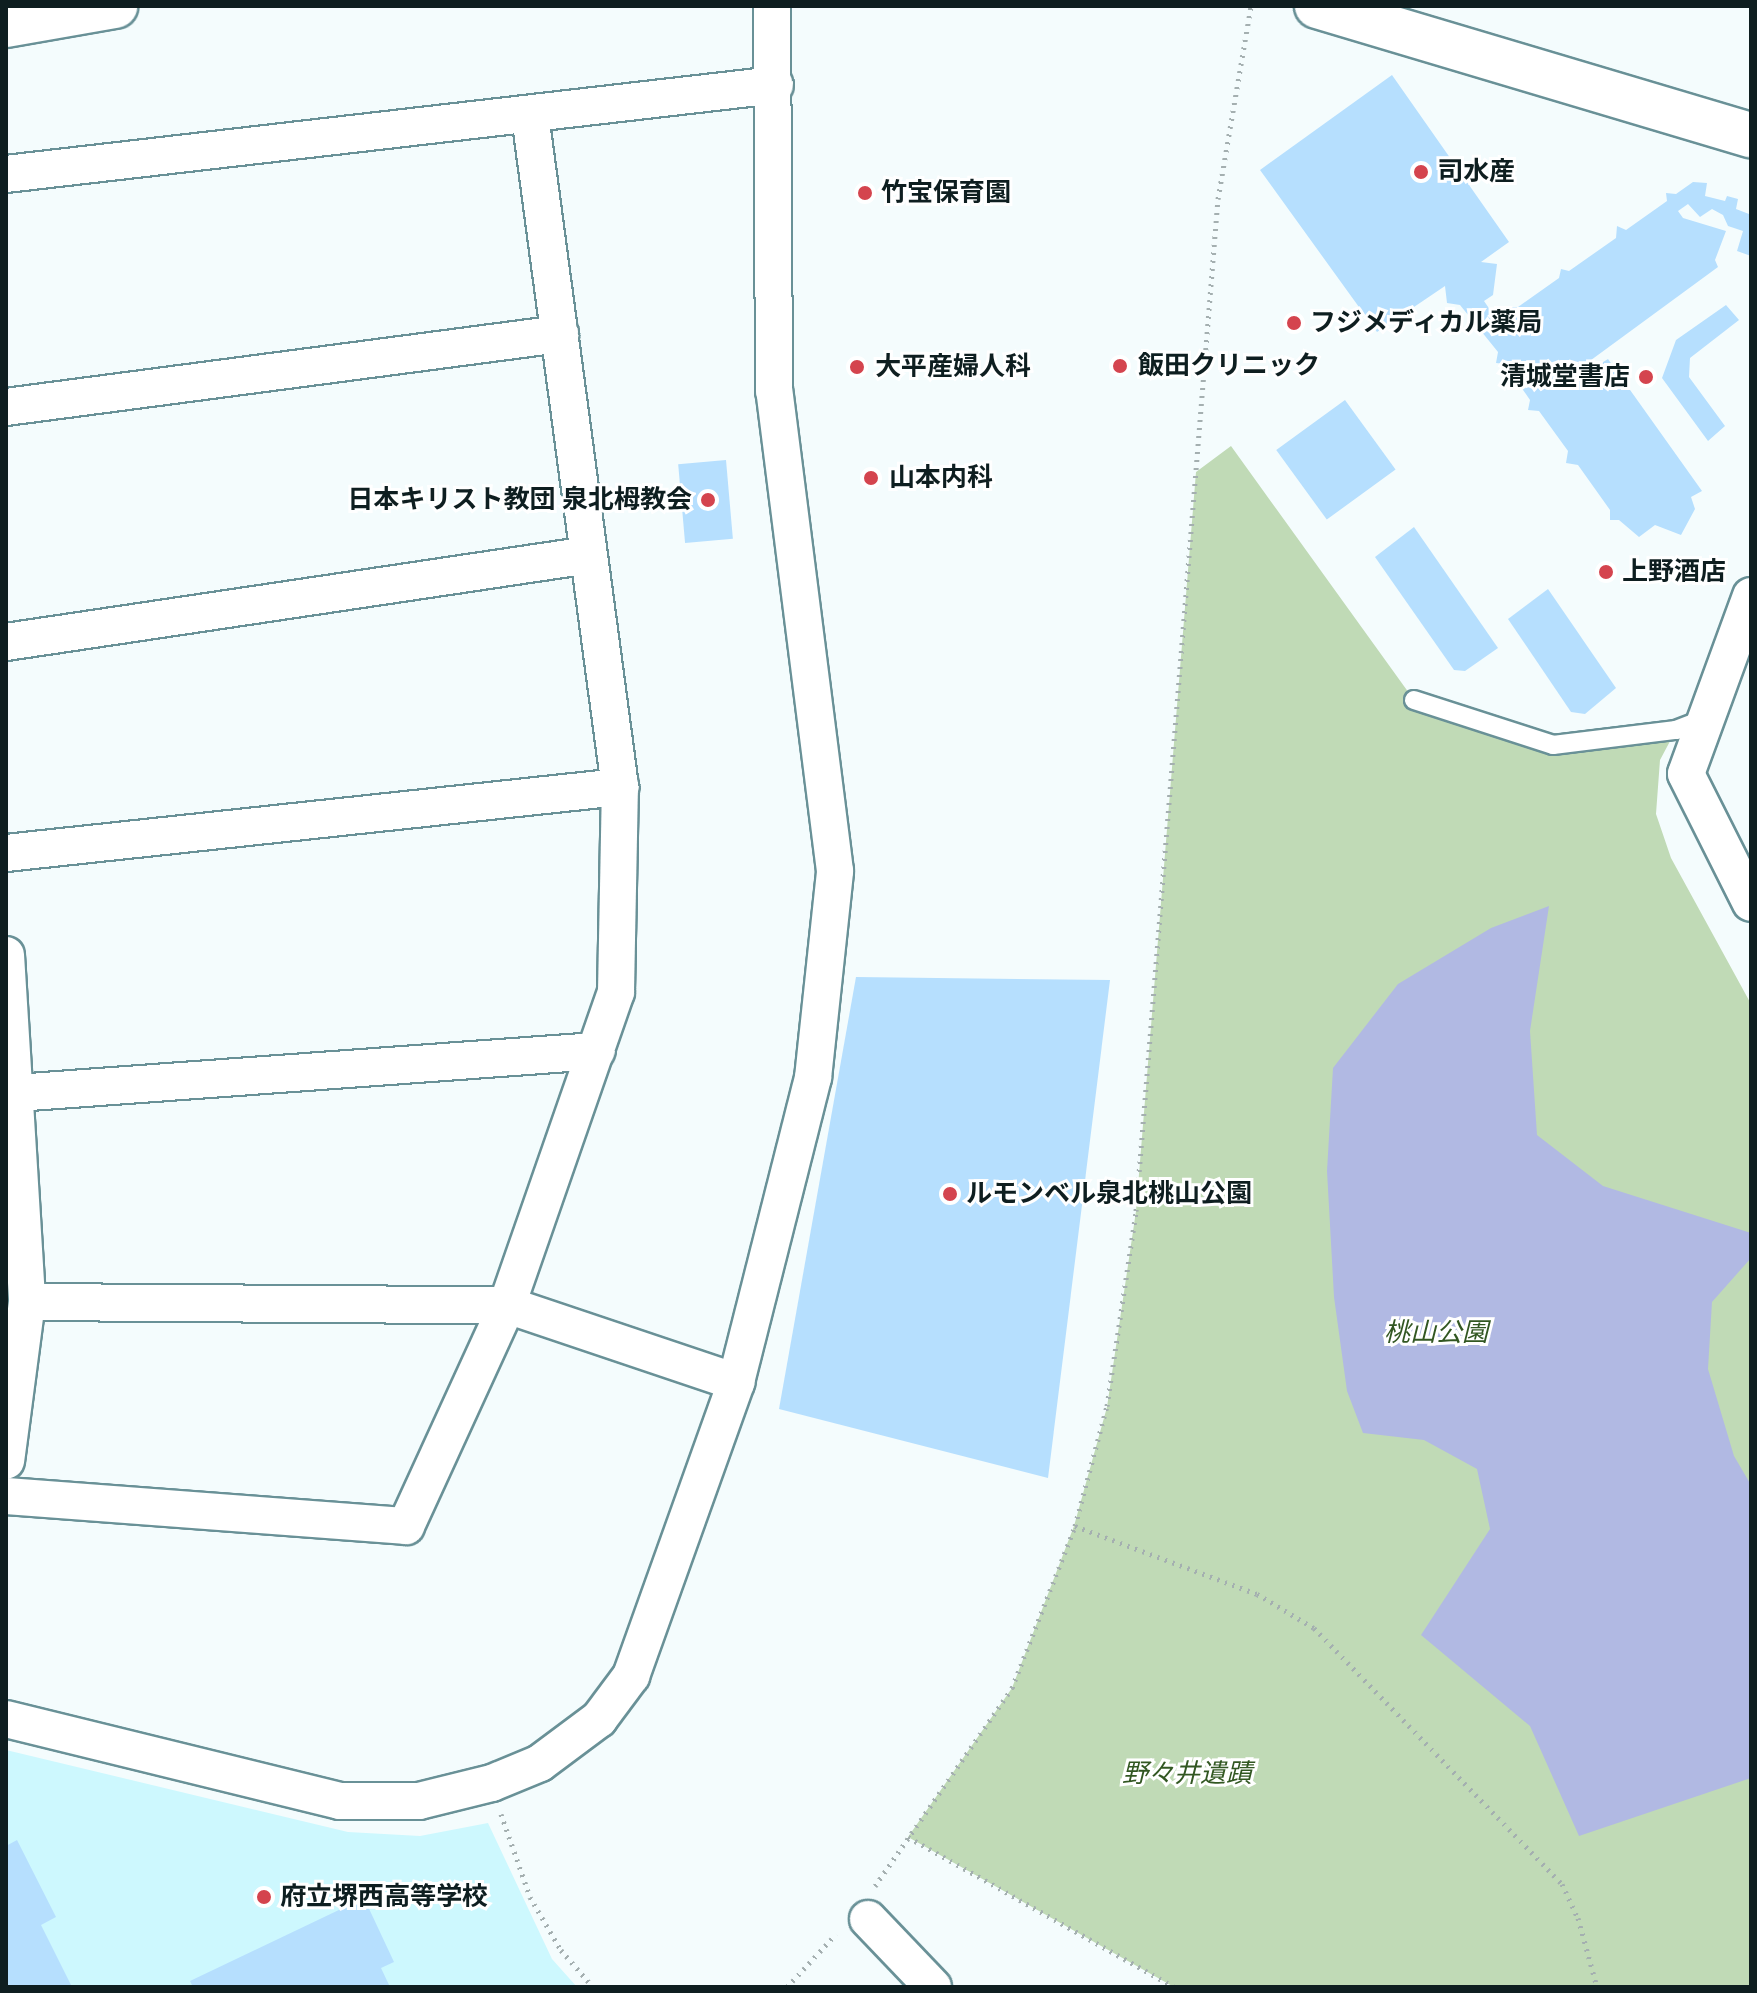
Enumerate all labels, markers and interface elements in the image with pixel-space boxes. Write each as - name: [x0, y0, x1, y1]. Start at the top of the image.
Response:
- place label: 司水産: [1437, 156, 1515, 188]
- marker: 司水産: [1412, 163, 1430, 181]
- place label: 竹宝保育園: [881, 177, 1011, 209]
- marker: 竹宝保育園: [856, 184, 874, 202]
- place label: フジメディカル薬局: [1310, 307, 1544, 339]
- marker: フジメディカル薬局: [1285, 314, 1303, 332]
- place label: 飯田クリニック: [1138, 350, 1320, 382]
- place label: 大平産婦人科: [875, 351, 1031, 383]
- marker: 飯田クリニック: [1109, 355, 1131, 377]
- marker: 大平産婦人科: [846, 356, 868, 378]
- place label: 清城堂書店: [1500, 361, 1630, 393]
- marker: 清城堂書店: [1637, 368, 1655, 386]
- place label: 山本内科: [889, 462, 993, 494]
- marker: 山本内科: [860, 467, 882, 489]
- place label: 日本キリスト教団 泉北栂教会: [348, 484, 692, 516]
- marker: 日本キリスト教団 泉北栂教会: [699, 491, 717, 509]
- place label: 上野酒店: [1622, 556, 1726, 588]
- marker: 上野酒店: [1597, 563, 1615, 581]
- place label: ルモンベル泉北桃山公園: [966, 1178, 1252, 1210]
- marker: ルモンベル泉北桃山公園: [941, 1185, 959, 1203]
- park label: 桃山公園: [1384, 1317, 1488, 1349]
- park label: 野々井遺蹟: [1122, 1758, 1252, 1790]
- place label: 府立堺西高等学校: [280, 1881, 488, 1913]
- marker: 府立堺西高等学校: [255, 1888, 273, 1906]

